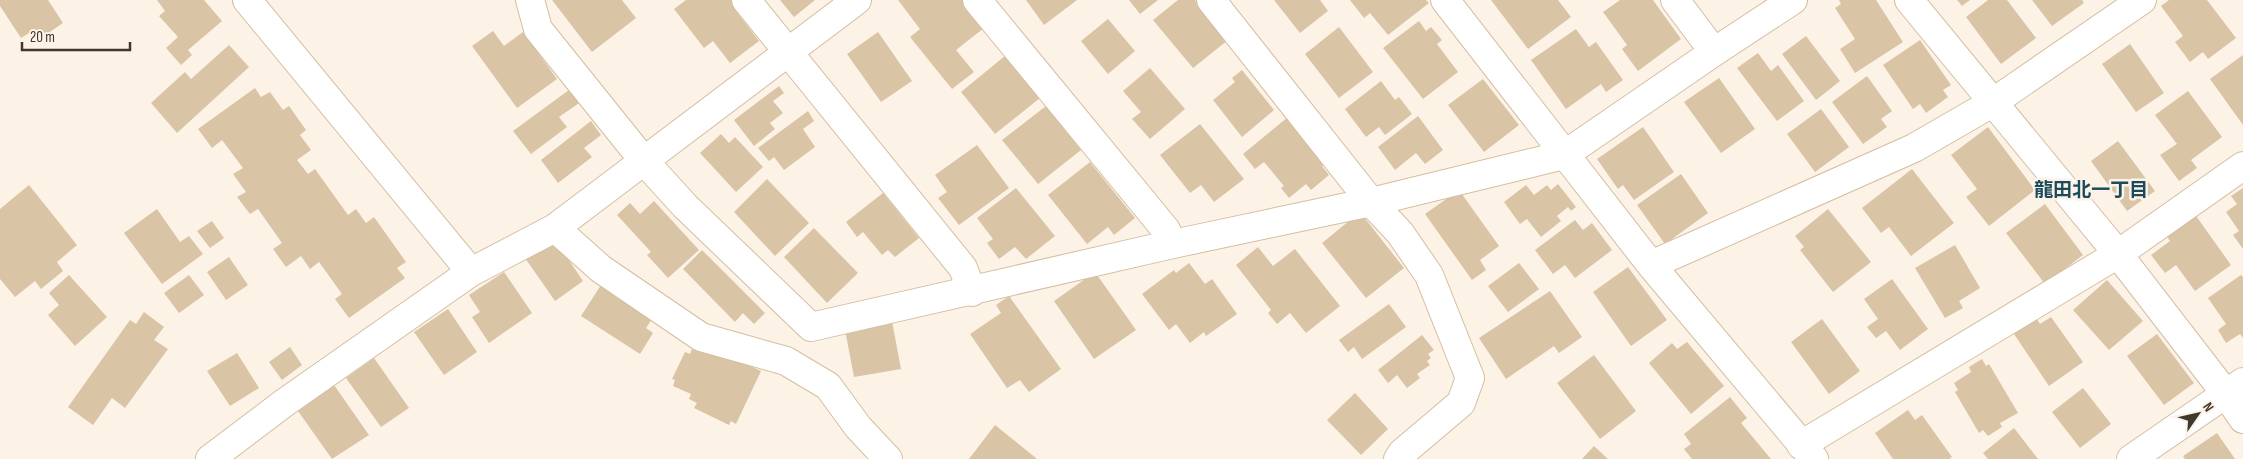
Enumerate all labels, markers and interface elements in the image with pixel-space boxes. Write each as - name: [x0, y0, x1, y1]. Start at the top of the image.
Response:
- scale bar: [22, 20, 130, 52]
- text: 20 m: [30, 28, 55, 47]
- district label: 龍田北一丁目: [2034, 179, 2148, 202]
- north arrow: [2173, 389, 2223, 439]
- text: N: [2199, 399, 2218, 415]

